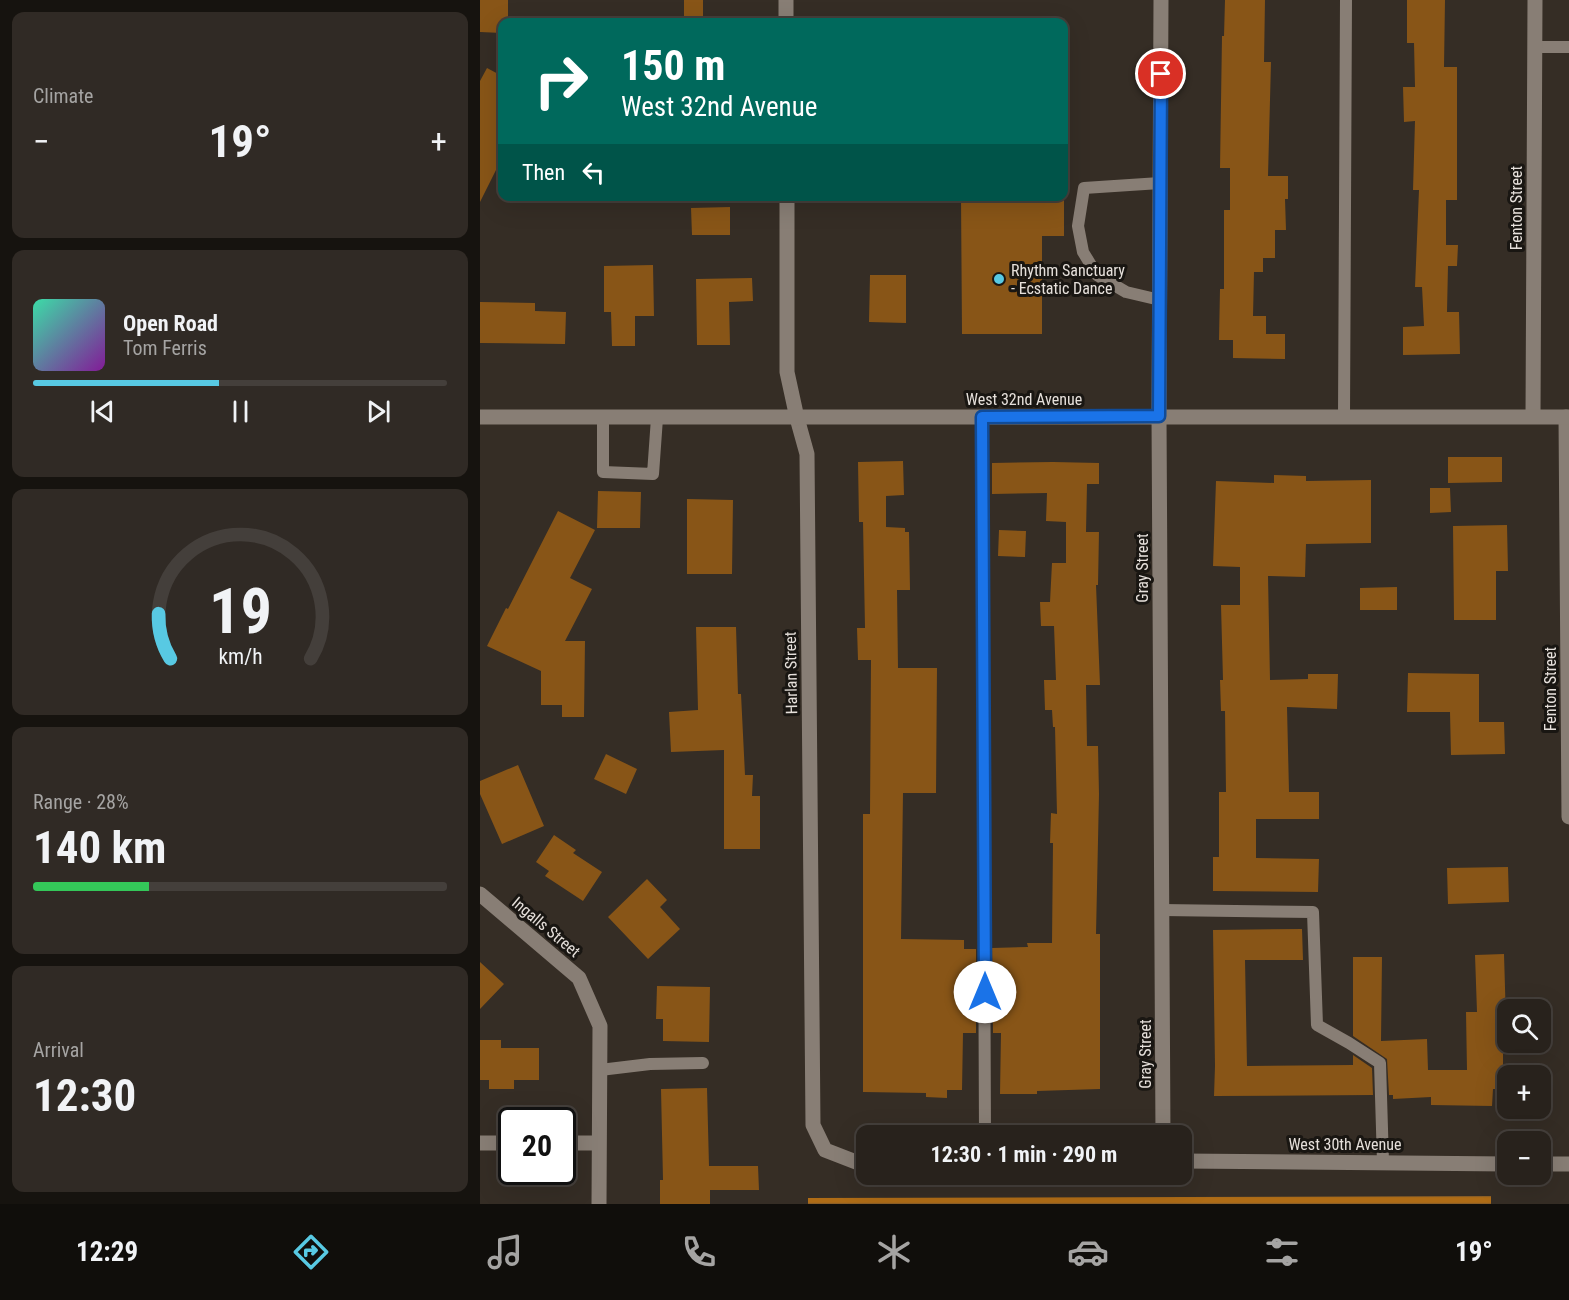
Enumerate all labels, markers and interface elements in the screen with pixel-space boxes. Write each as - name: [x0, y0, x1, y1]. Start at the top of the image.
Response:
- text: 150 m: [621, 41, 726, 90]
- icon: right: [522, 42, 600, 120]
- pin: [1135, 48, 1186, 99]
- icon: arrive: [1144, 57, 1177, 90]
- text: Climate: [33, 84, 93, 108]
- text: West 32nd Avenue: [621, 91, 817, 123]
- text: 19°: [209, 115, 272, 168]
- text: −: [33, 122, 50, 161]
- text: +: [431, 122, 447, 161]
- icon: left: [577, 156, 610, 189]
- text: Then: [522, 160, 565, 185]
- street label: Fenton Street: [1507, 166, 1526, 250]
- place label: Rhythm Sanctuary - Ecstatic Dance: [1011, 261, 1125, 298]
- marker: Rhythm Sanctuary - Ecstatic Dance: [992, 272, 1006, 286]
- text: Open Road: [123, 311, 218, 336]
- text: Tom Ferris: [123, 336, 207, 360]
- street label: West 32nd Avenue: [966, 390, 1082, 409]
- icon: previous: [86, 395, 119, 428]
- icon: pause: [224, 395, 257, 428]
- icon: next: [362, 395, 395, 428]
- street label: Gray Street: [1133, 533, 1152, 603]
- text: 19: [208, 575, 272, 648]
- street label: Harlan Street: [781, 631, 801, 715]
- text: km/h: [218, 644, 262, 669]
- street label: Fenton Street: [1541, 647, 1560, 731]
- text: Range · 28%: [33, 790, 129, 814]
- text: 140 km: [33, 821, 166, 874]
- street label: Ingalls Street: [508, 893, 584, 961]
- position arrow: [953, 960, 1017, 1024]
- map controls: [1497, 999, 1551, 1185]
- button: search: [1497, 999, 1551, 1053]
- street label: Gray Street: [1136, 1019, 1155, 1089]
- text: Arrival: [33, 1038, 84, 1062]
- button: +: [1497, 1065, 1551, 1119]
- text: 12:30: [33, 1069, 136, 1122]
- speed limit sign: 20: [498, 1107, 576, 1185]
- button: −: [1497, 1131, 1551, 1185]
- street label: West 30th Avenue: [1288, 1135, 1402, 1154]
- text: 12:30 · 1 min · 290 m: [931, 1142, 1117, 1167]
- icon: directions: [290, 1231, 332, 1273]
- icon: music: [484, 1231, 526, 1273]
- icon: phone: [678, 1231, 720, 1273]
- icon: climate: [873, 1231, 915, 1273]
- icon: car: [1067, 1231, 1109, 1273]
- icon: filters: [1261, 1231, 1303, 1273]
- text: 12:29: [76, 1236, 138, 1268]
- text: 19°: [1455, 1236, 1493, 1268]

